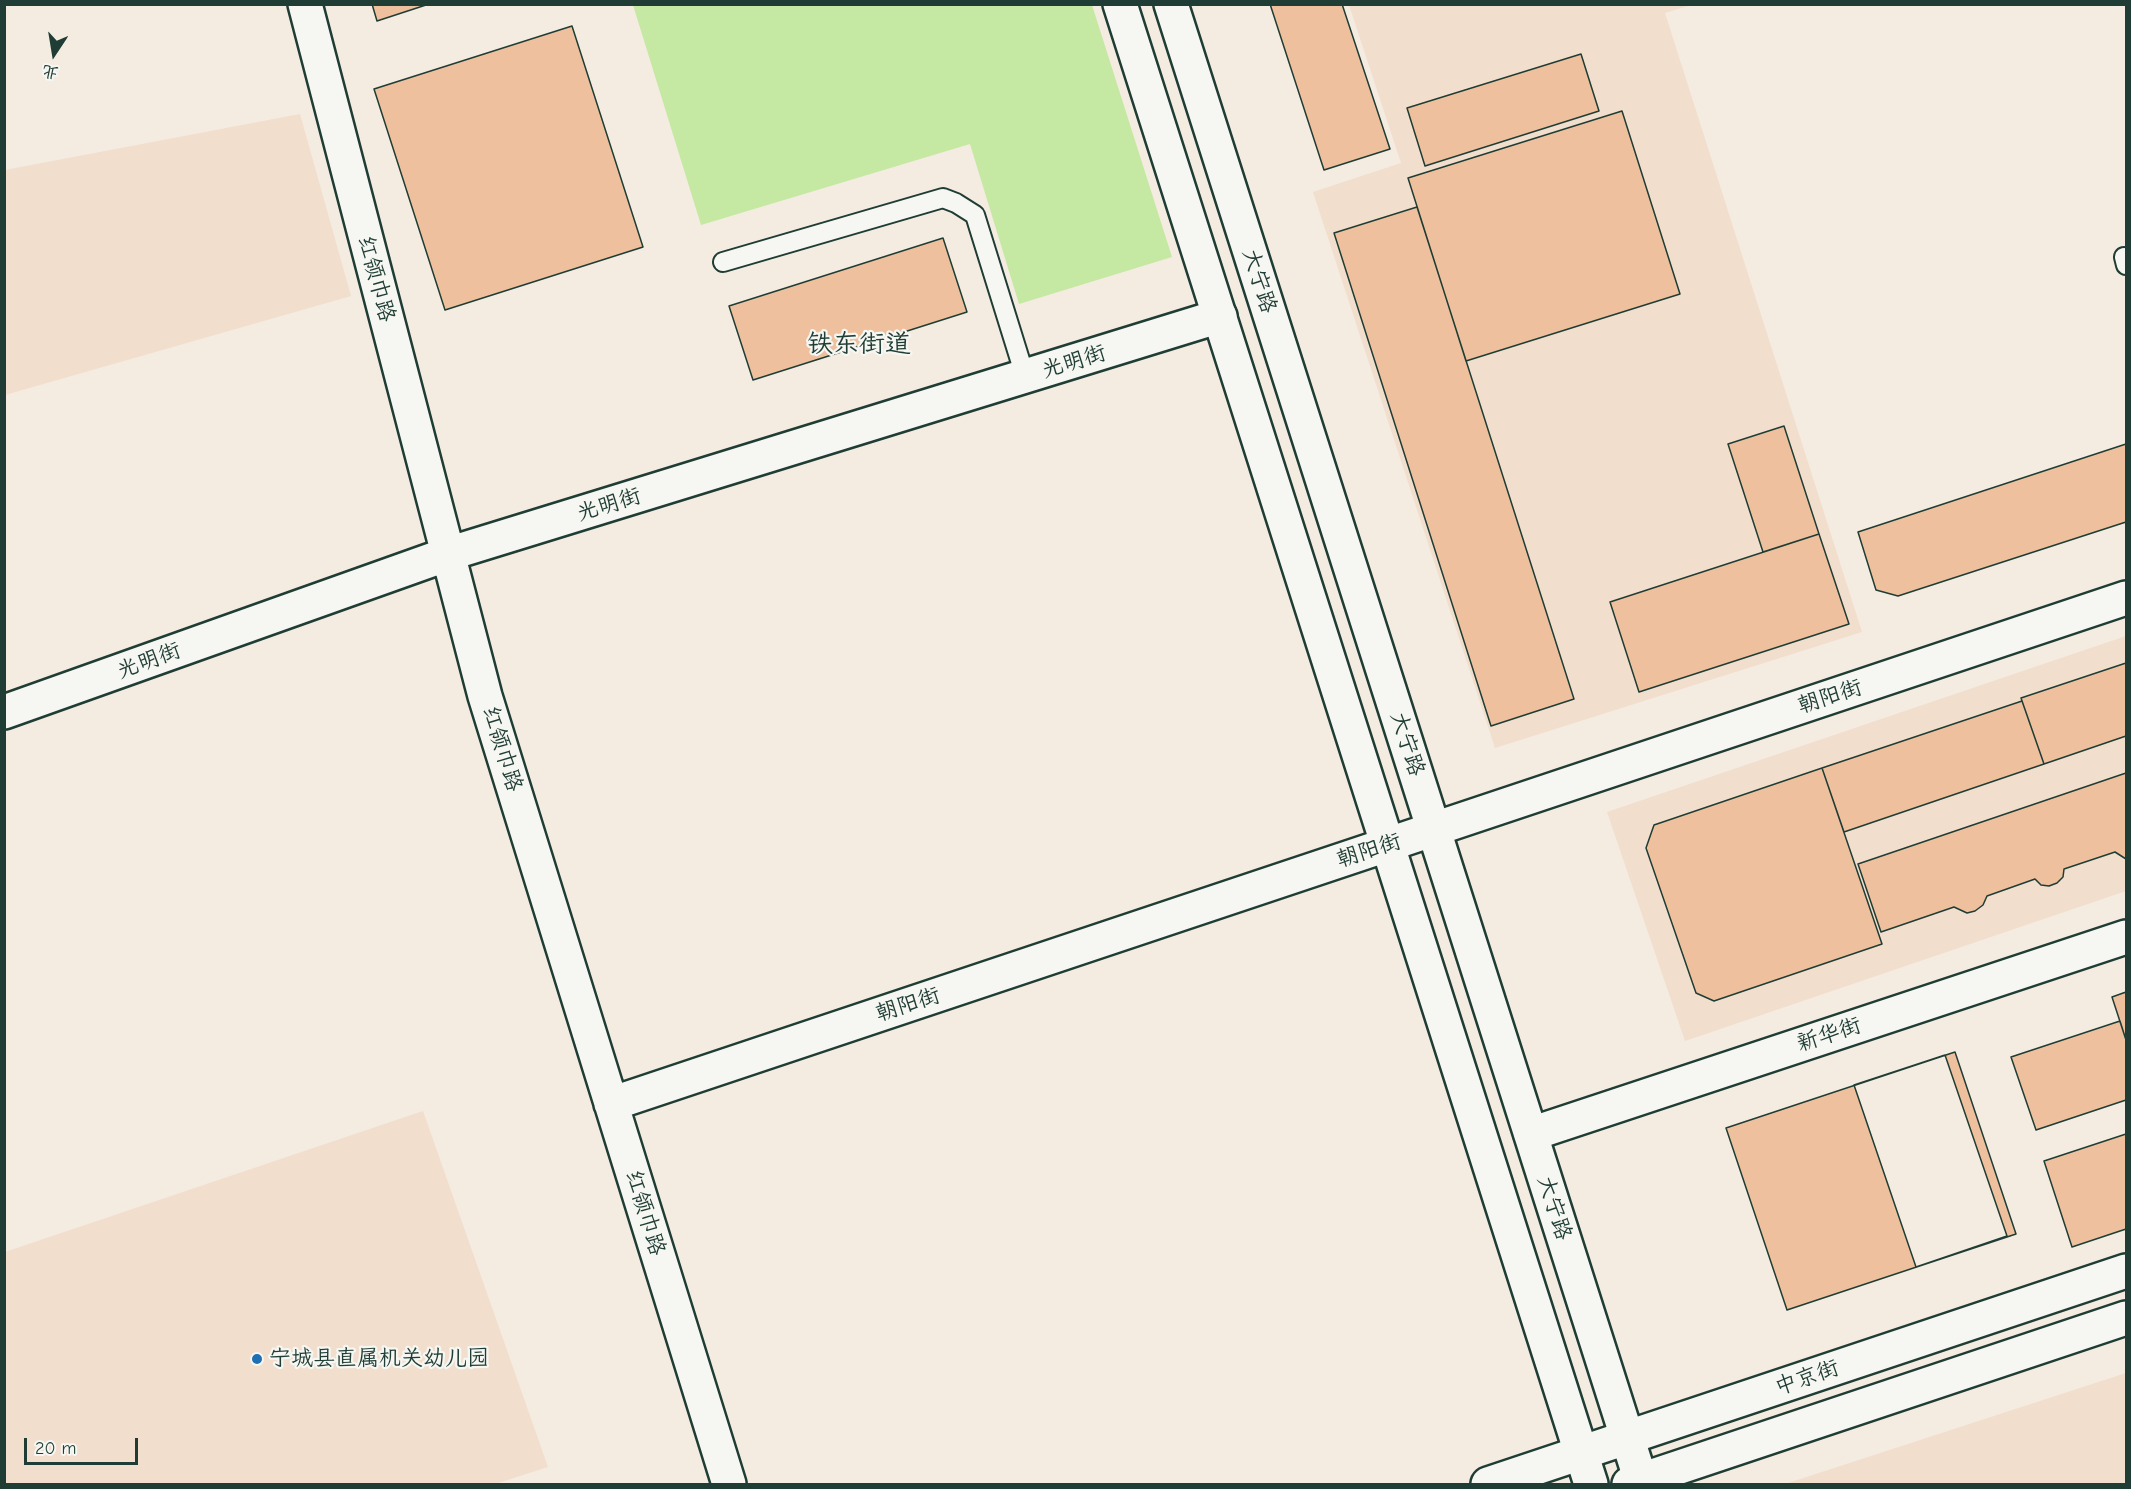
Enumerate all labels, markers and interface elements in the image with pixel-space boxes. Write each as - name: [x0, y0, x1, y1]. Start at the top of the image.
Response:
- north arrow: [24, 24, 84, 84]
- text: 北: [41, 61, 60, 82]
- street label: 红领巾路: [352, 233, 400, 325]
- street label: 大宁路: [1236, 246, 1282, 316]
- district label: 铁东街道: [807, 329, 911, 361]
- street label: 光明街: [1039, 340, 1109, 384]
- street label: 光明街: [574, 483, 644, 527]
- street label: 光明街: [113, 637, 185, 685]
- street label: 朝阳街: [1795, 674, 1865, 720]
- street label: 红领巾路: [477, 703, 527, 795]
- street label: 大宁路: [1384, 709, 1430, 779]
- street label: 朝阳街: [1334, 828, 1404, 874]
- street label: 朝阳街: [873, 982, 943, 1028]
- street label: 新华街: [1794, 1012, 1864, 1058]
- street label: 红领巾路: [620, 1167, 670, 1259]
- street label: 大宁路: [1531, 1173, 1577, 1243]
- place label: 宁城县直属机关幼儿园: [269, 1346, 489, 1372]
- marker: 宁城县直属机关幼儿园: [250, 1352, 264, 1366]
- street label: 中京街: [1772, 1355, 1842, 1401]
- scale bar: [27, 1426, 141, 1464]
- text: 20 m: [35, 1438, 76, 1459]

